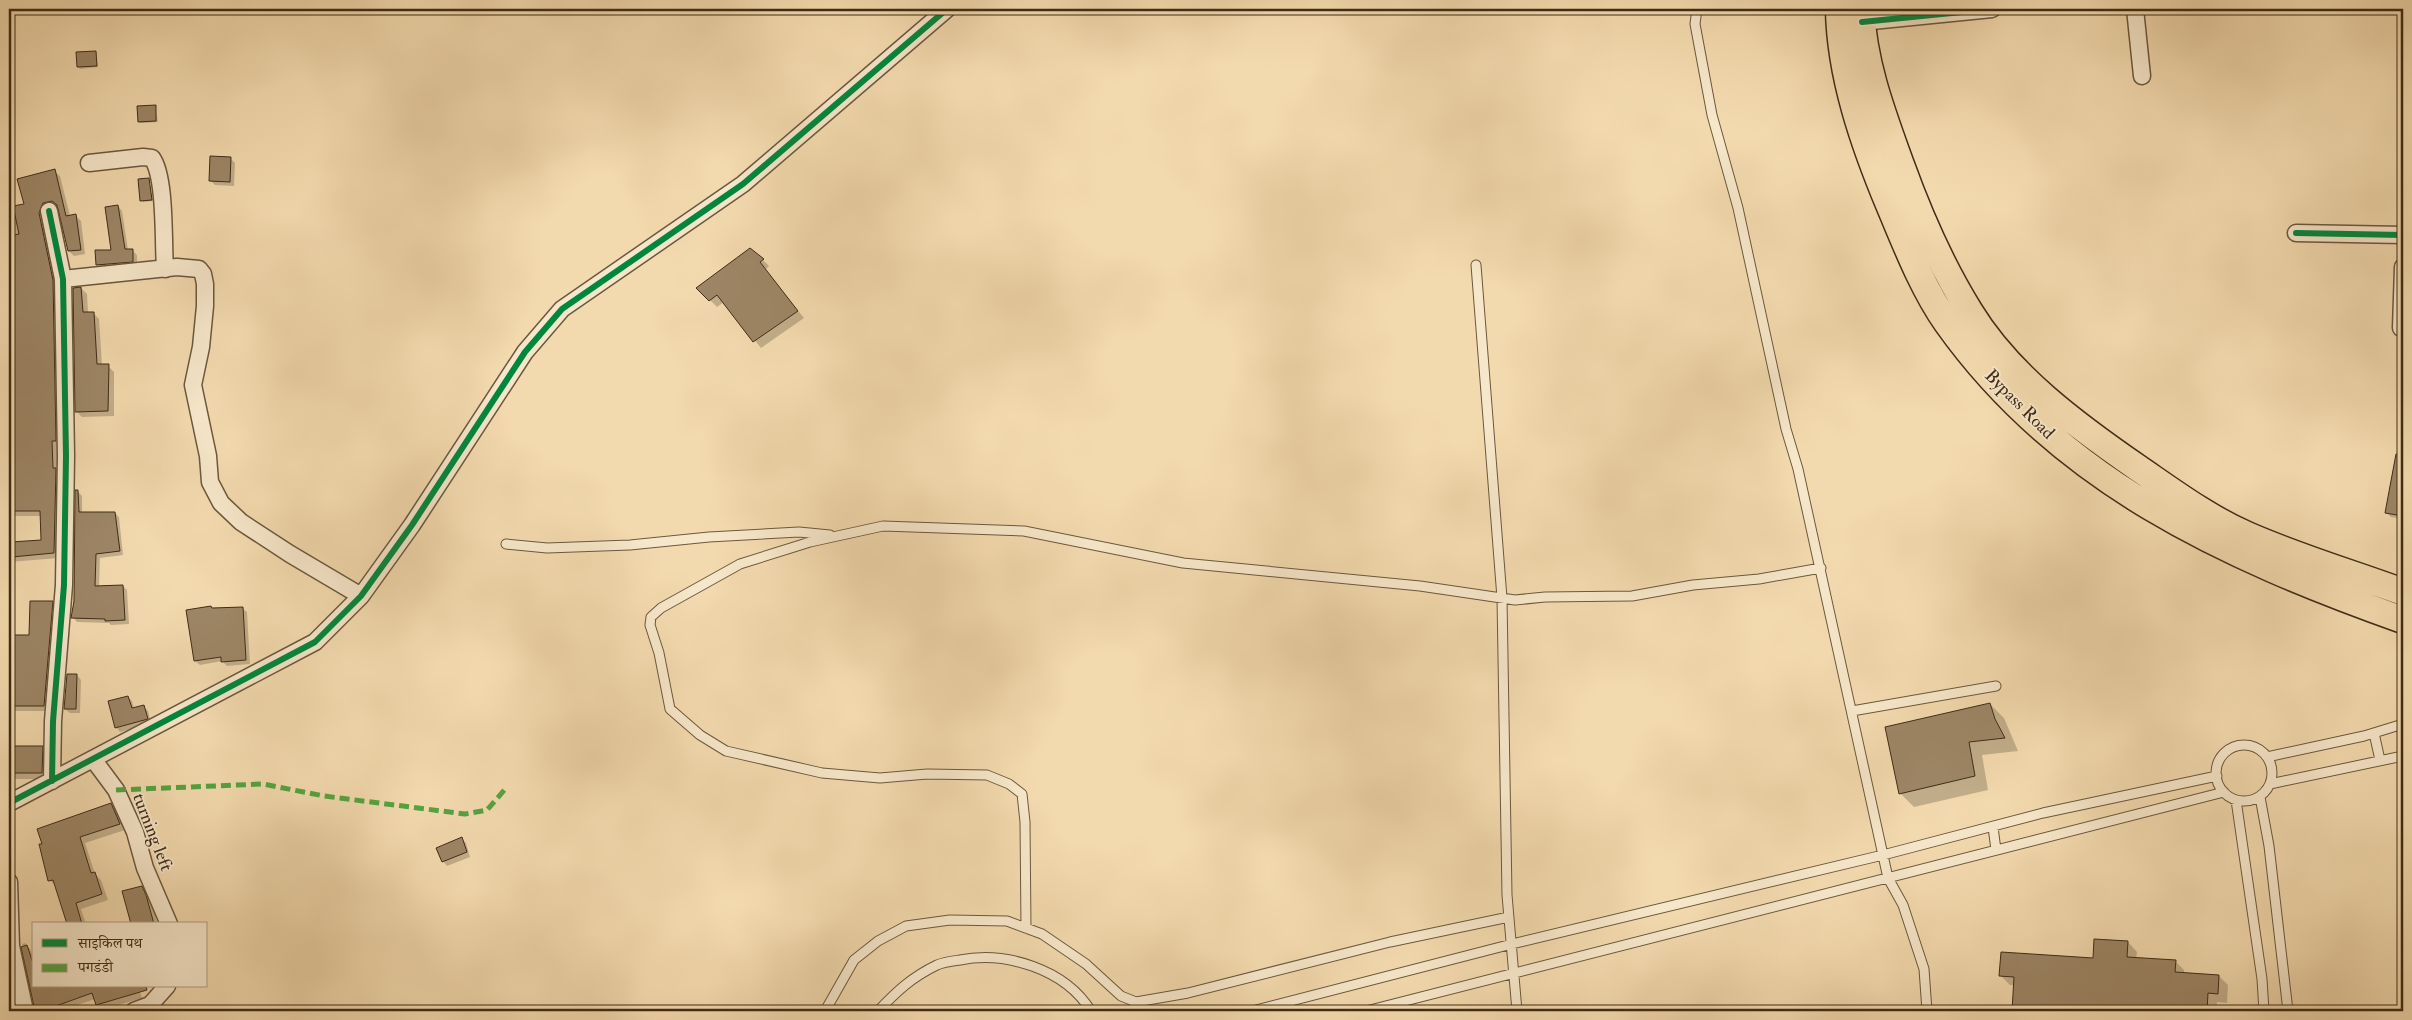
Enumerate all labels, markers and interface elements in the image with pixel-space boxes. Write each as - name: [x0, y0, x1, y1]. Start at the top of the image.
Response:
- street label: Bypass Road: [1980, 364, 2060, 444]
- street label: turning left: [127, 790, 178, 875]
- legend: [32, 922, 208, 988]
- text: साइकिल पथ: [77, 934, 143, 953]
- text: पगडंडी: [77, 958, 114, 977]

